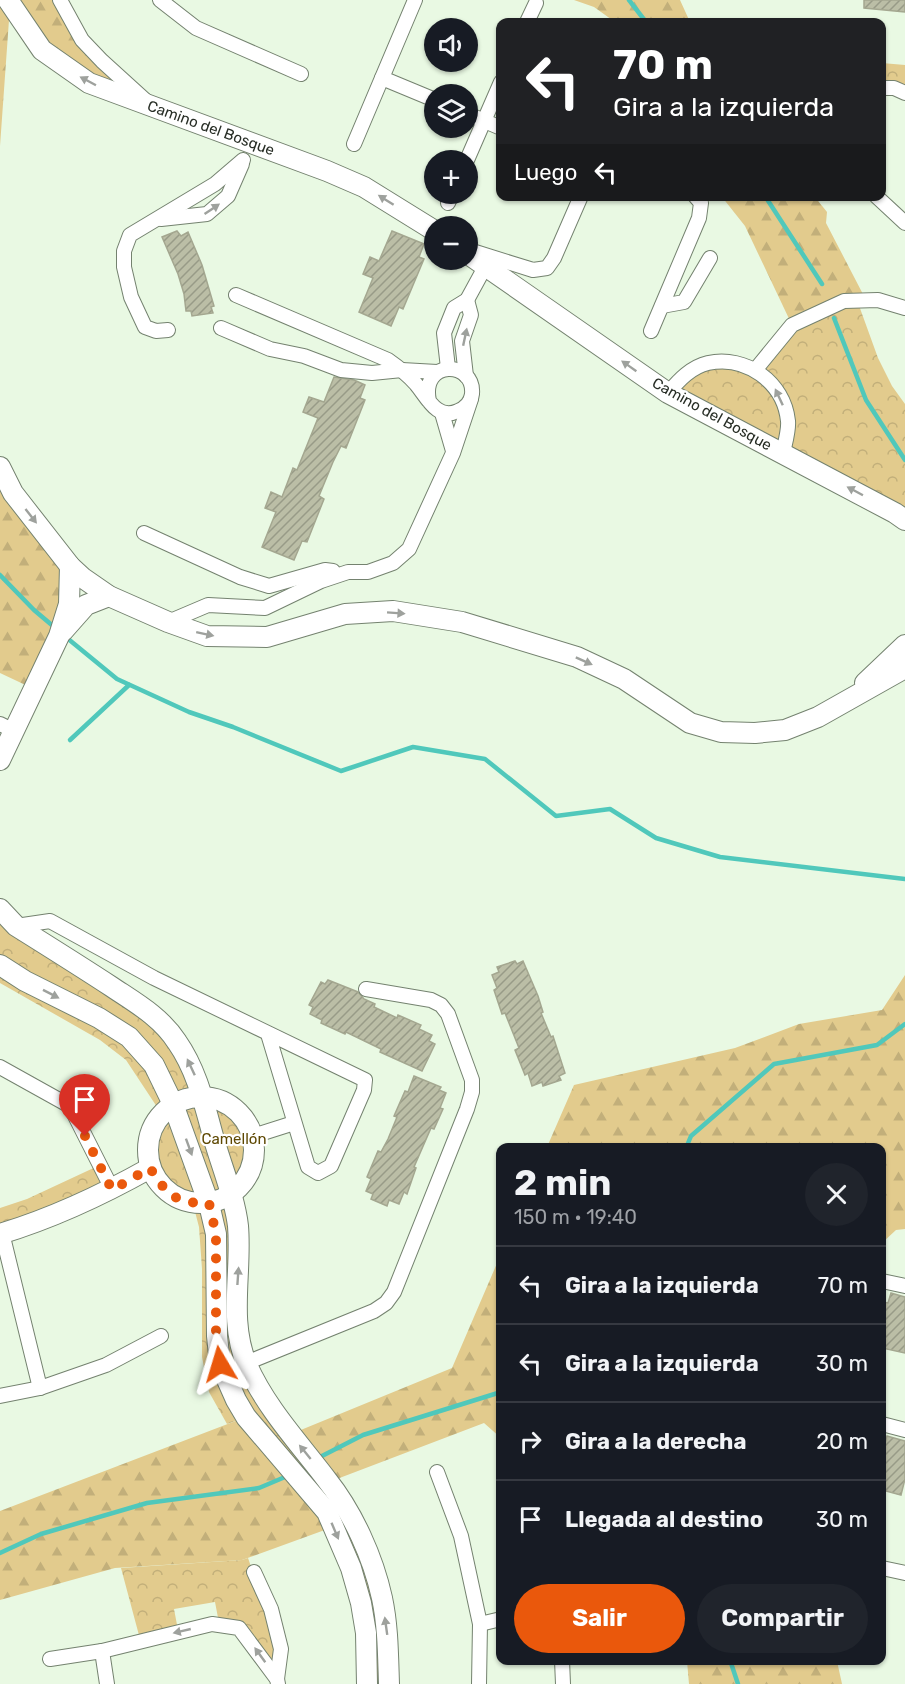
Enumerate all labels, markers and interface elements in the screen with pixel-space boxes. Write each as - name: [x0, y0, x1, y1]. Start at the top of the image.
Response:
- map controls: [424, 18, 478, 270]
- button: sound: [424, 18, 478, 72]
- text: 70 m: [613, 40, 713, 90]
- icon: left: [514, 42, 592, 120]
- one-way arrow: [79, 76, 96, 86]
- button: layers: [424, 84, 478, 138]
- text: Gira a la izquierda: [613, 91, 834, 123]
- street label: Camino del Bosque: [145, 97, 277, 159]
- button: +: [424, 150, 478, 204]
- icon: left: [589, 156, 622, 189]
- text: Luego: [514, 159, 577, 186]
- one-way arrow: [378, 194, 394, 205]
- one-way arrow: [203, 203, 219, 215]
- button: −: [424, 216, 478, 270]
- one-way arrow: [460, 328, 470, 346]
- one-way arrow: [622, 360, 638, 372]
- street label: Camino del Bosque: [649, 374, 775, 454]
- one-way arrow: [774, 387, 784, 405]
- one-way arrow: [846, 486, 863, 496]
- one-way arrow: [24, 508, 37, 524]
- one-way arrow: [387, 608, 406, 618]
- one-way arrow: [196, 630, 215, 639]
- one-way arrow: [576, 656, 593, 665]
- one-way arrow: [43, 989, 60, 999]
- one-way arrow: [186, 1057, 196, 1075]
- pin: [59, 1074, 110, 1136]
- icon: arrive: [68, 1083, 101, 1116]
- park label: Camellón: [202, 1130, 267, 1148]
- one-way arrow: [184, 1138, 194, 1156]
- text: 2 min: [514, 1161, 612, 1204]
- button: close: [805, 1163, 868, 1226]
- text: 150 m · 19:40: [514, 1205, 637, 1229]
- one-way arrow: [234, 1266, 243, 1285]
- icon: left: [514, 1269, 547, 1302]
- text: Gira a la izquierda: [565, 1272, 759, 1299]
- text: 70 m: [818, 1272, 868, 1299]
- position arrow: [188, 1332, 252, 1396]
- icon: left: [514, 1347, 547, 1380]
- text: Gira a la izquierda: [565, 1350, 759, 1377]
- text: 30 m: [816, 1350, 868, 1377]
- icon: right: [514, 1425, 547, 1458]
- text: Gira a la derecha: [565, 1428, 746, 1455]
- text: 20 m: [816, 1428, 868, 1455]
- one-way arrow: [299, 1444, 311, 1459]
- icon: arrive: [514, 1503, 547, 1536]
- text: Llegada al destino: [565, 1506, 763, 1533]
- text: 30 m: [816, 1506, 868, 1533]
- one-way arrow: [330, 1522, 340, 1540]
- button: Salir: [514, 1584, 685, 1653]
- button: Compartir: [697, 1584, 868, 1653]
- one-way arrow: [381, 1616, 390, 1635]
- one-way arrow: [173, 1626, 191, 1636]
- one-way arrow: [255, 1648, 267, 1663]

